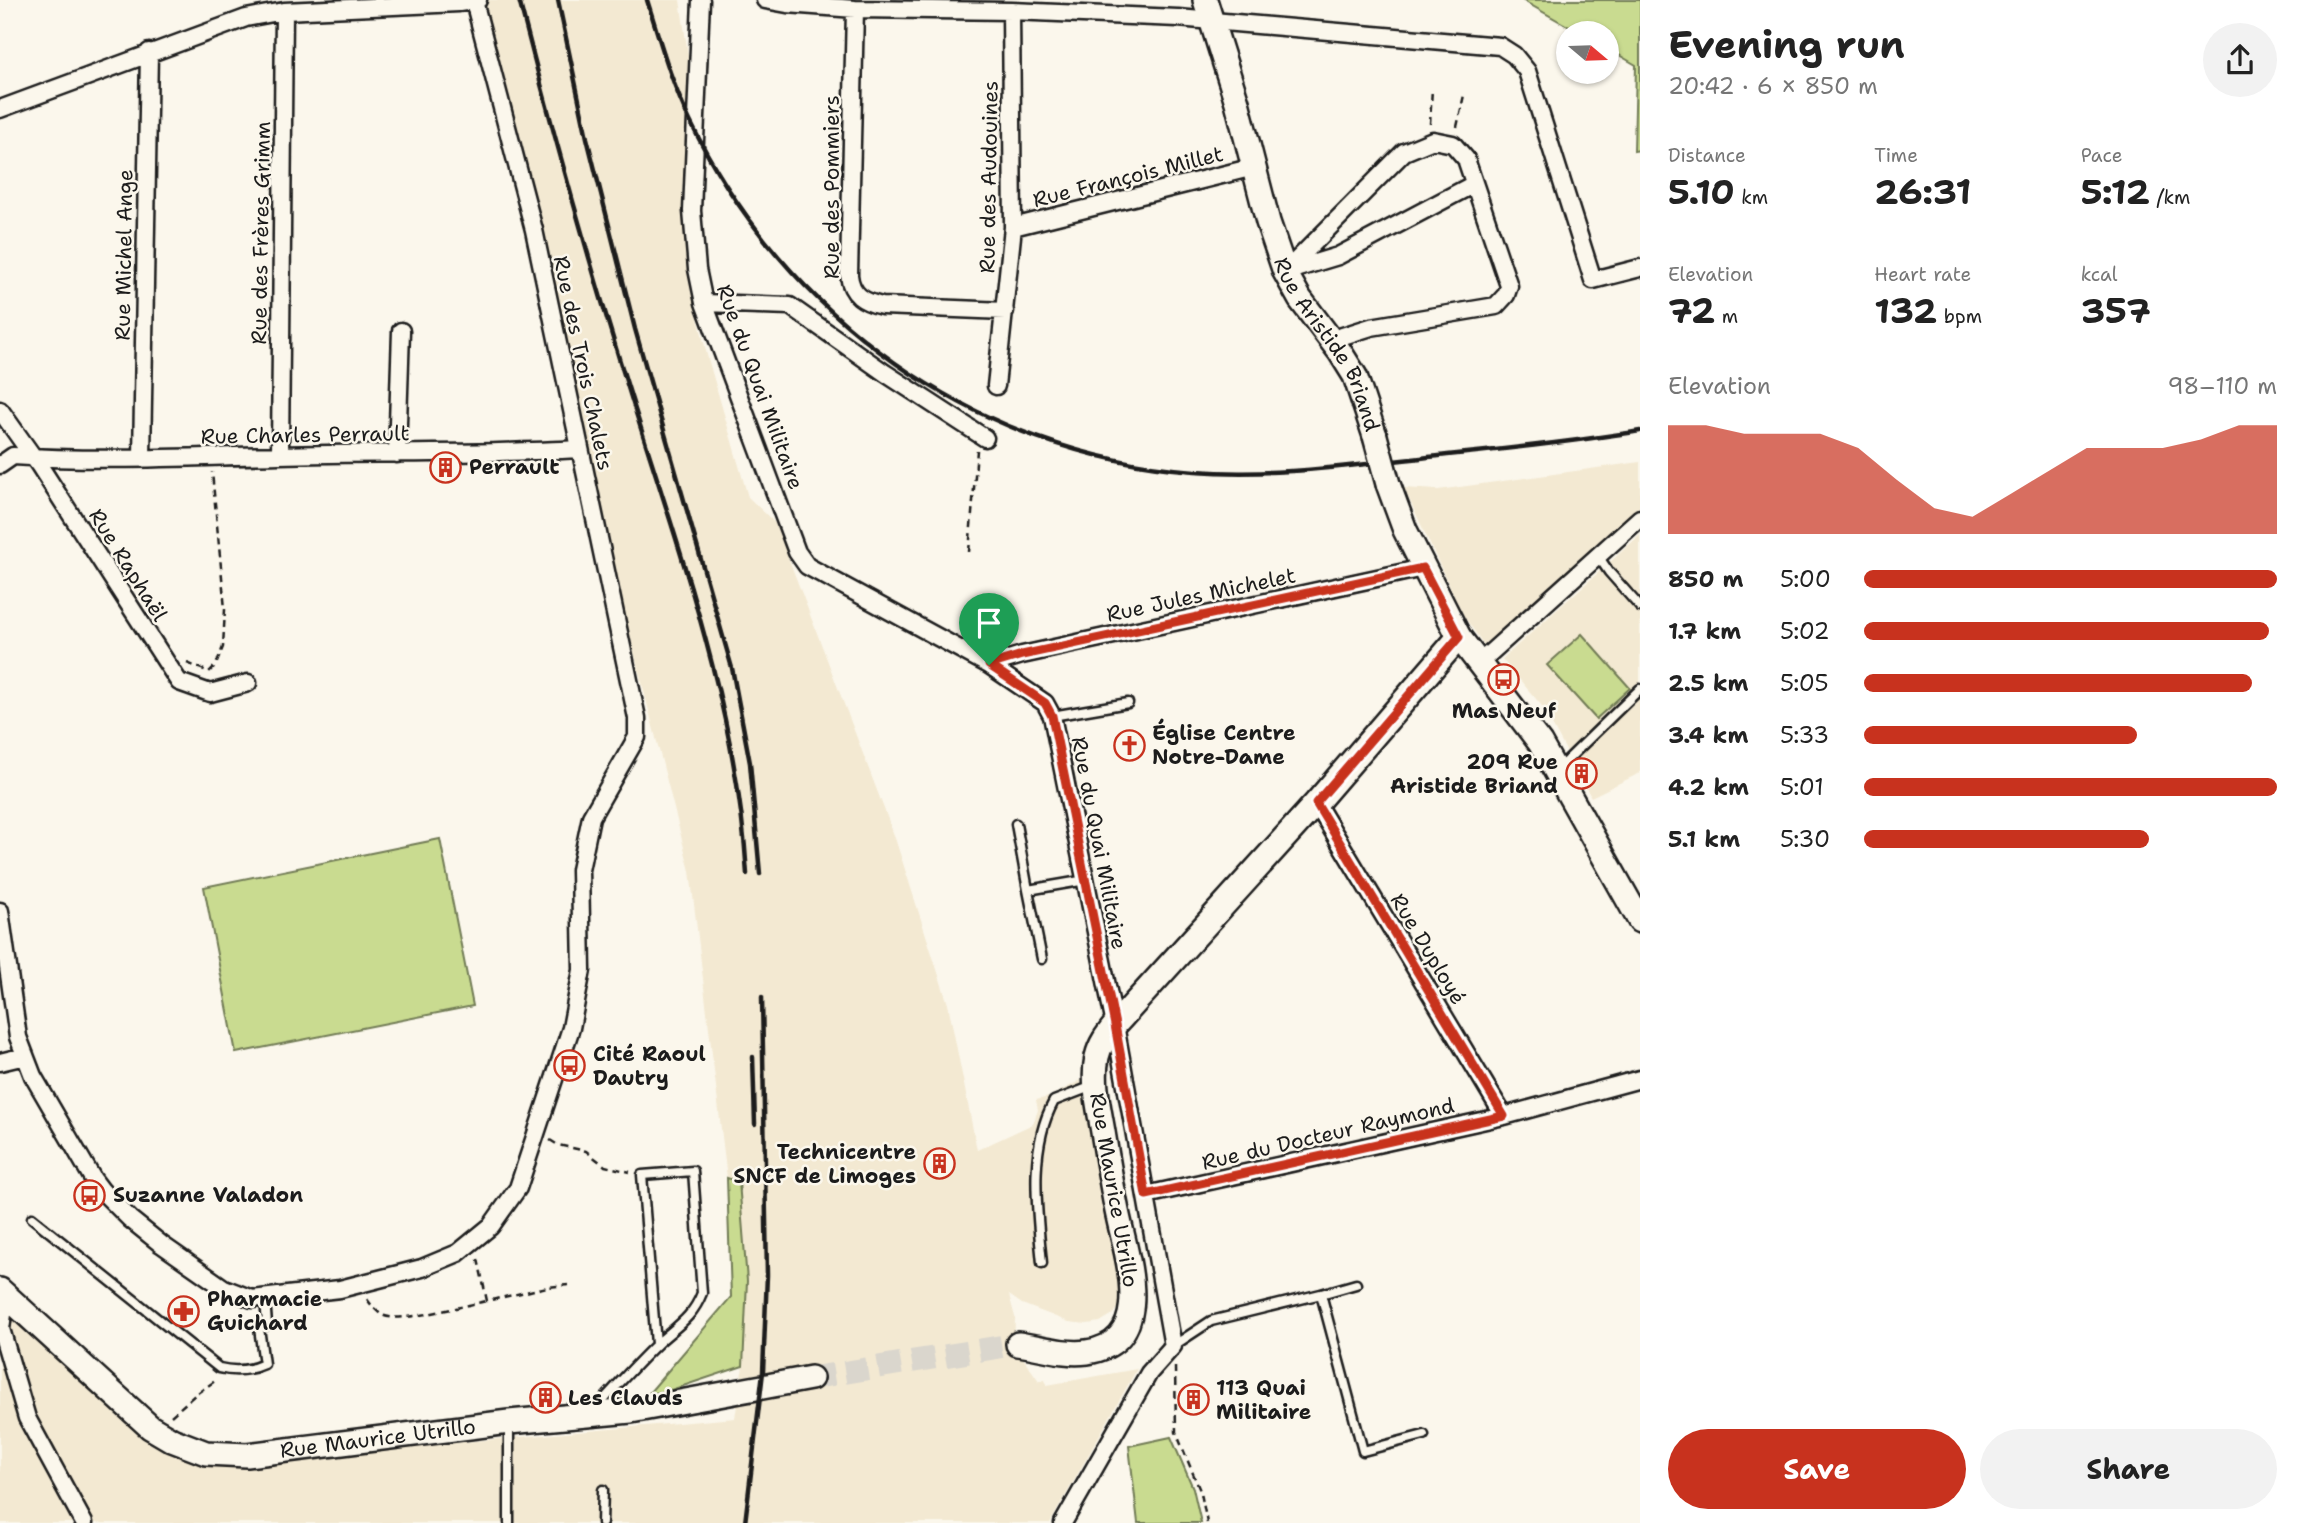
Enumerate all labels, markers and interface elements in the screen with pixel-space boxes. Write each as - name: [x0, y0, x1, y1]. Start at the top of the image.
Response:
- text: Evening run: [1668, 19, 1905, 70]
- north arrow: [1556, 21, 1619, 84]
- map controls: [1556, 21, 1619, 84]
- button: share: [2203, 23, 2277, 97]
- text: 20:42 · 6 × 850 m: [1668, 71, 1878, 101]
- street label: Rue des Audouines: [973, 80, 1005, 274]
- street label: Rue des Pommiers: [818, 95, 846, 279]
- street label: Rue des Frères Grimm: [245, 121, 277, 345]
- street label: Rue François Millet: [1030, 140, 1226, 214]
- text: Distance: [1668, 143, 1746, 168]
- text: Time: [1874, 143, 1918, 168]
- text: Pace: [2081, 143, 2122, 168]
- text: 5.10: [1668, 168, 1735, 215]
- text: 26:31: [1874, 168, 1971, 215]
- text: 5:12: [2081, 168, 2150, 215]
- street label: Rue Michel Ange: [109, 169, 139, 341]
- text: km: [1735, 185, 1768, 210]
- text: /km: [2150, 185, 2190, 210]
- street label: Rue des Trois Chalets: [547, 253, 619, 473]
- street label: Rue Aristide Briand: [1267, 254, 1387, 435]
- text: Elevation: [1668, 262, 1753, 287]
- text: Heart rate: [1874, 262, 1971, 287]
- text: kcal: [2081, 262, 2118, 287]
- street label: Rue du Quai Militaire: [710, 281, 810, 493]
- text: 72: [1668, 287, 1715, 334]
- text: 132: [1874, 287, 1937, 334]
- text: 357: [2081, 287, 2151, 334]
- text: m: [1715, 304, 1738, 329]
- text: bpm: [1937, 304, 1982, 329]
- text: Elevation: [1668, 371, 1771, 401]
- text: 98–110 m: [2167, 371, 2277, 401]
- street label: Rue Charles Perrault: [200, 419, 410, 451]
- building icon: Perrault: [429, 450, 463, 484]
- place label: Perrault: [469, 453, 559, 481]
- street label: Rue Raphaël: [82, 503, 174, 627]
- street label: Rue Jules Michelet: [1104, 561, 1298, 629]
- text: 850 m: [1668, 564, 1743, 594]
- text: 5:00: [1780, 564, 1831, 594]
- pin: [959, 593, 1019, 665]
- icon: arrive: [970, 604, 1008, 642]
- text: 1.7 km: [1668, 616, 1741, 646]
- text: 5:02: [1780, 616, 1830, 646]
- bus stop icon: Mas Neuf: [1487, 662, 1521, 696]
- text: 2.5 km: [1668, 668, 1749, 698]
- text: 5:05: [1780, 668, 1829, 698]
- place label: Mas Neuf: [1452, 697, 1557, 725]
- place label: Église Centre Notre-Dame: [1152, 718, 1296, 771]
- text: 3.4 km: [1668, 720, 1748, 750]
- text: 5:33: [1780, 720, 1829, 750]
- church icon: Église Centre Notre-Dame: [1112, 728, 1146, 762]
- street label: Rue du Quai Militaire: [1065, 734, 1133, 952]
- place label: 209 Rue Aristide Briand: [1390, 748, 1558, 800]
- building icon: 209 Rue Aristide Briand: [1564, 757, 1598, 791]
- text: 4.2 km: [1668, 772, 1749, 802]
- text: 5:01: [1780, 772, 1824, 802]
- text: 5.1 km: [1668, 824, 1740, 854]
- text: 5:30: [1780, 824, 1830, 854]
- street label: Rue Duployé: [1384, 888, 1472, 1010]
- place label: Cité Raoul Dautry: [593, 1040, 706, 1092]
- bus stop icon: Cité Raoul Dautry: [553, 1049, 587, 1083]
- street label: Rue Maurice Utrillo: [1083, 1091, 1145, 1289]
- street label: Rue du Docteur Raymond: [1199, 1091, 1457, 1177]
- place label: Technicentre SNCF de Limoges: [733, 1138, 916, 1190]
- building icon: Technicentre SNCF de Limoges: [922, 1147, 956, 1181]
- bus stop icon: Suzanne Valadon: [73, 1178, 107, 1212]
- place label: Suzanne Valadon: [113, 1181, 303, 1209]
- place label: Pharmacie Guichard: [207, 1285, 322, 1337]
- pharmacy icon: Pharmacie Guichard: [167, 1294, 201, 1328]
- place label: 113 Quai Militaire: [1216, 1374, 1311, 1426]
- building icon: Les Clauds: [528, 1381, 562, 1415]
- building icon: 113 Quai Militaire: [1176, 1383, 1210, 1417]
- place label: Les Clauds: [568, 1384, 683, 1412]
- street label: Rue Maurice Utrillo: [278, 1412, 477, 1465]
- button: Save: [1668, 1429, 1966, 1509]
- button: Share: [1980, 1429, 2277, 1509]

